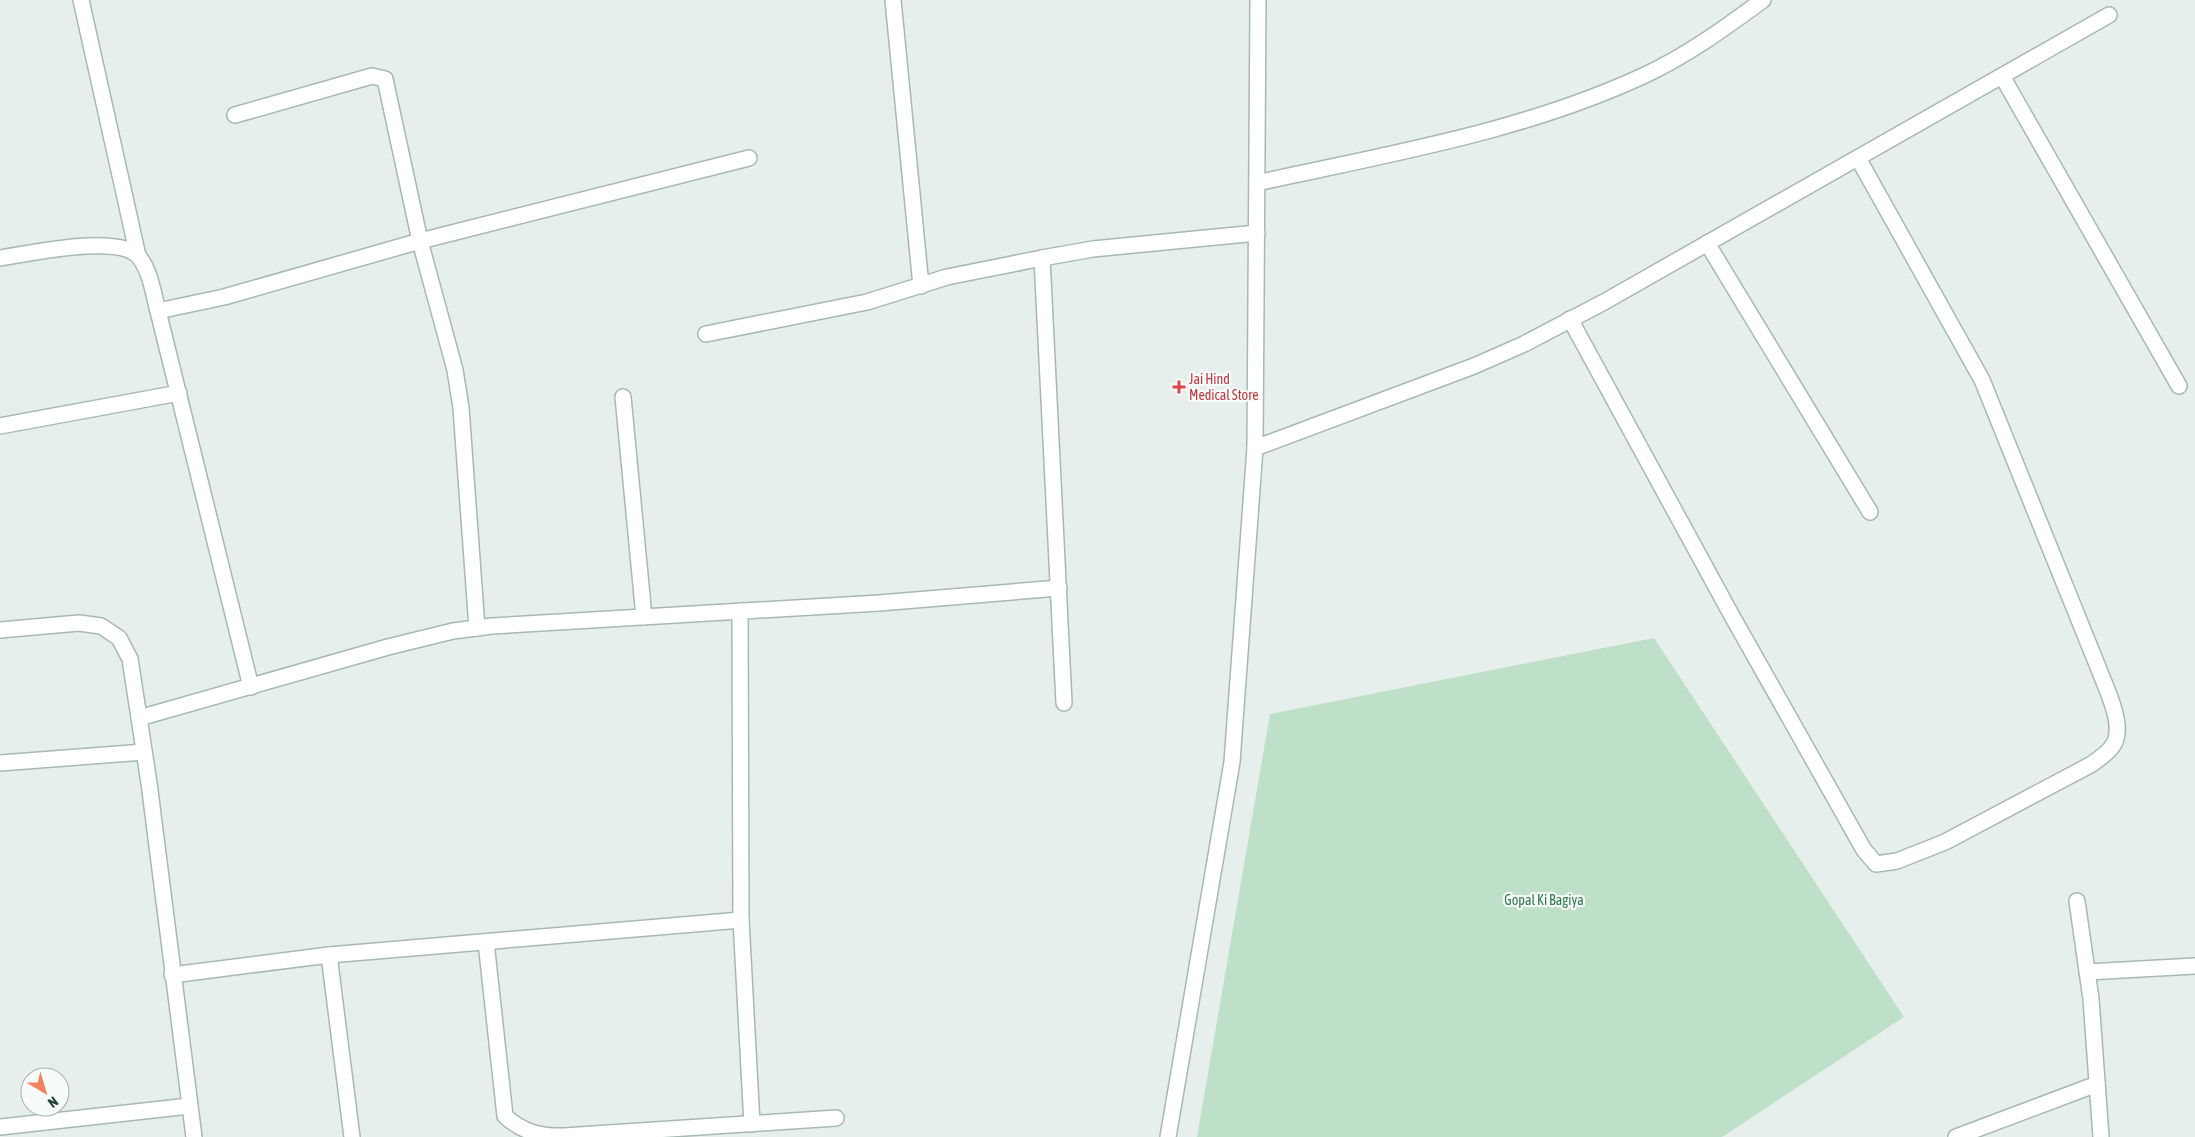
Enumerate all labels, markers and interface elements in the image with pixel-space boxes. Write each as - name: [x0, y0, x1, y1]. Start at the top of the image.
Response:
- place label: Jai Hind Medical Store: [1189, 371, 1259, 403]
- marker: Jai Hind Medical Store: [1173, 381, 1185, 393]
- park label: Gopal Ki Bagiya: [1504, 892, 1584, 908]
- north arrow: [20, 1067, 70, 1117]
- text: N: [45, 1093, 61, 1111]

